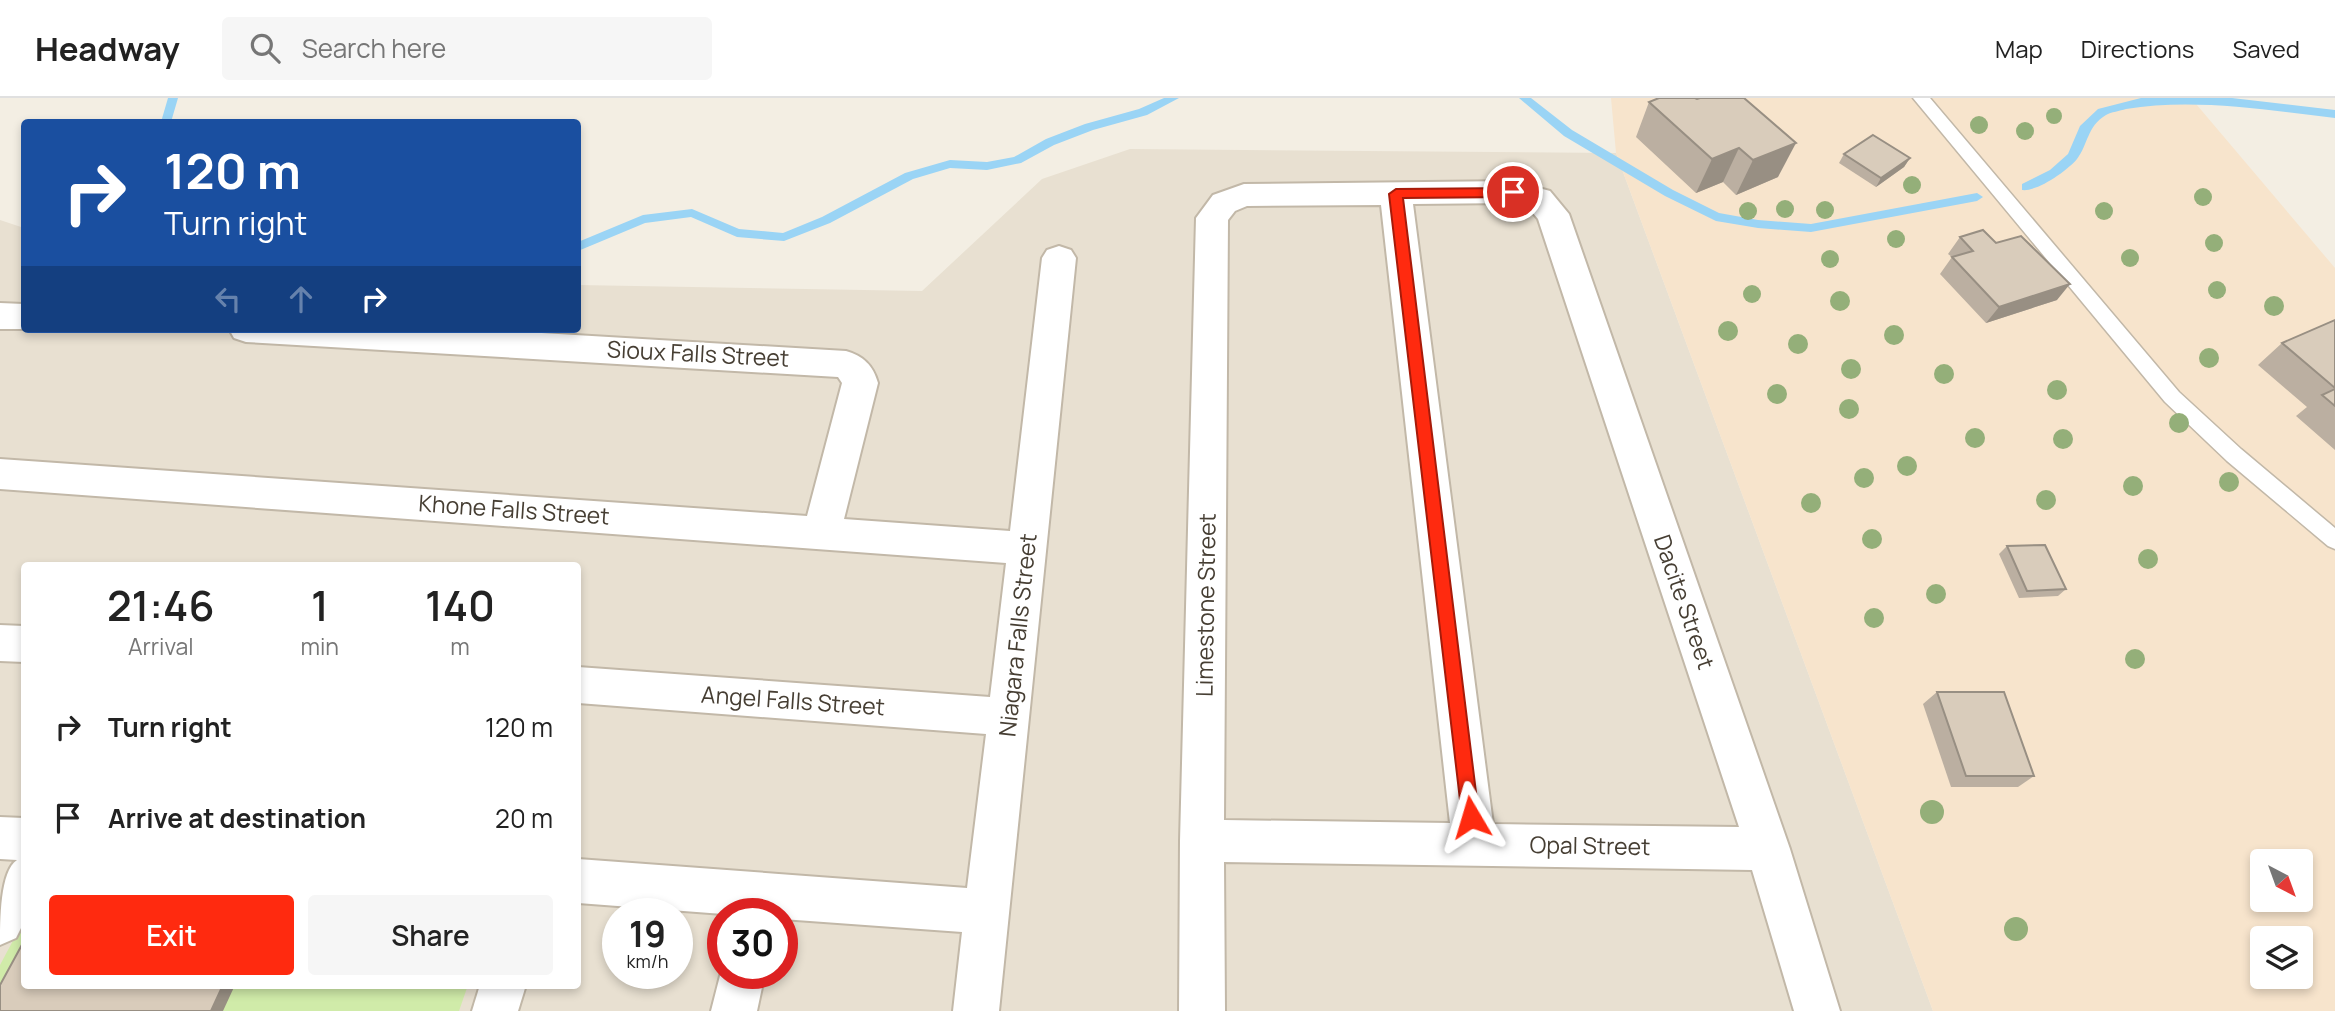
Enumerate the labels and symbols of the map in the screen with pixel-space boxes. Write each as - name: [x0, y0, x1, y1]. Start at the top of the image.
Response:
- pin: [1483, 162, 1543, 222]
- street label: Sioux Falls Street: [606, 332, 790, 374]
- street label: Khone Falls Street: [417, 486, 611, 532]
- street label: Limestone Street: [1187, 513, 1223, 697]
- street label: Dacite Street: [1647, 530, 1723, 673]
- street label: Niagara Falls Street: [990, 532, 1044, 738]
- street label: Angel Falls Street: [700, 678, 886, 722]
- position arrow: [1434, 780, 1508, 854]
- street label: Opal Street: [1529, 828, 1651, 862]
- north arrow: [2250, 849, 2314, 912]
- speed limit sign: 30: [707, 898, 798, 989]

